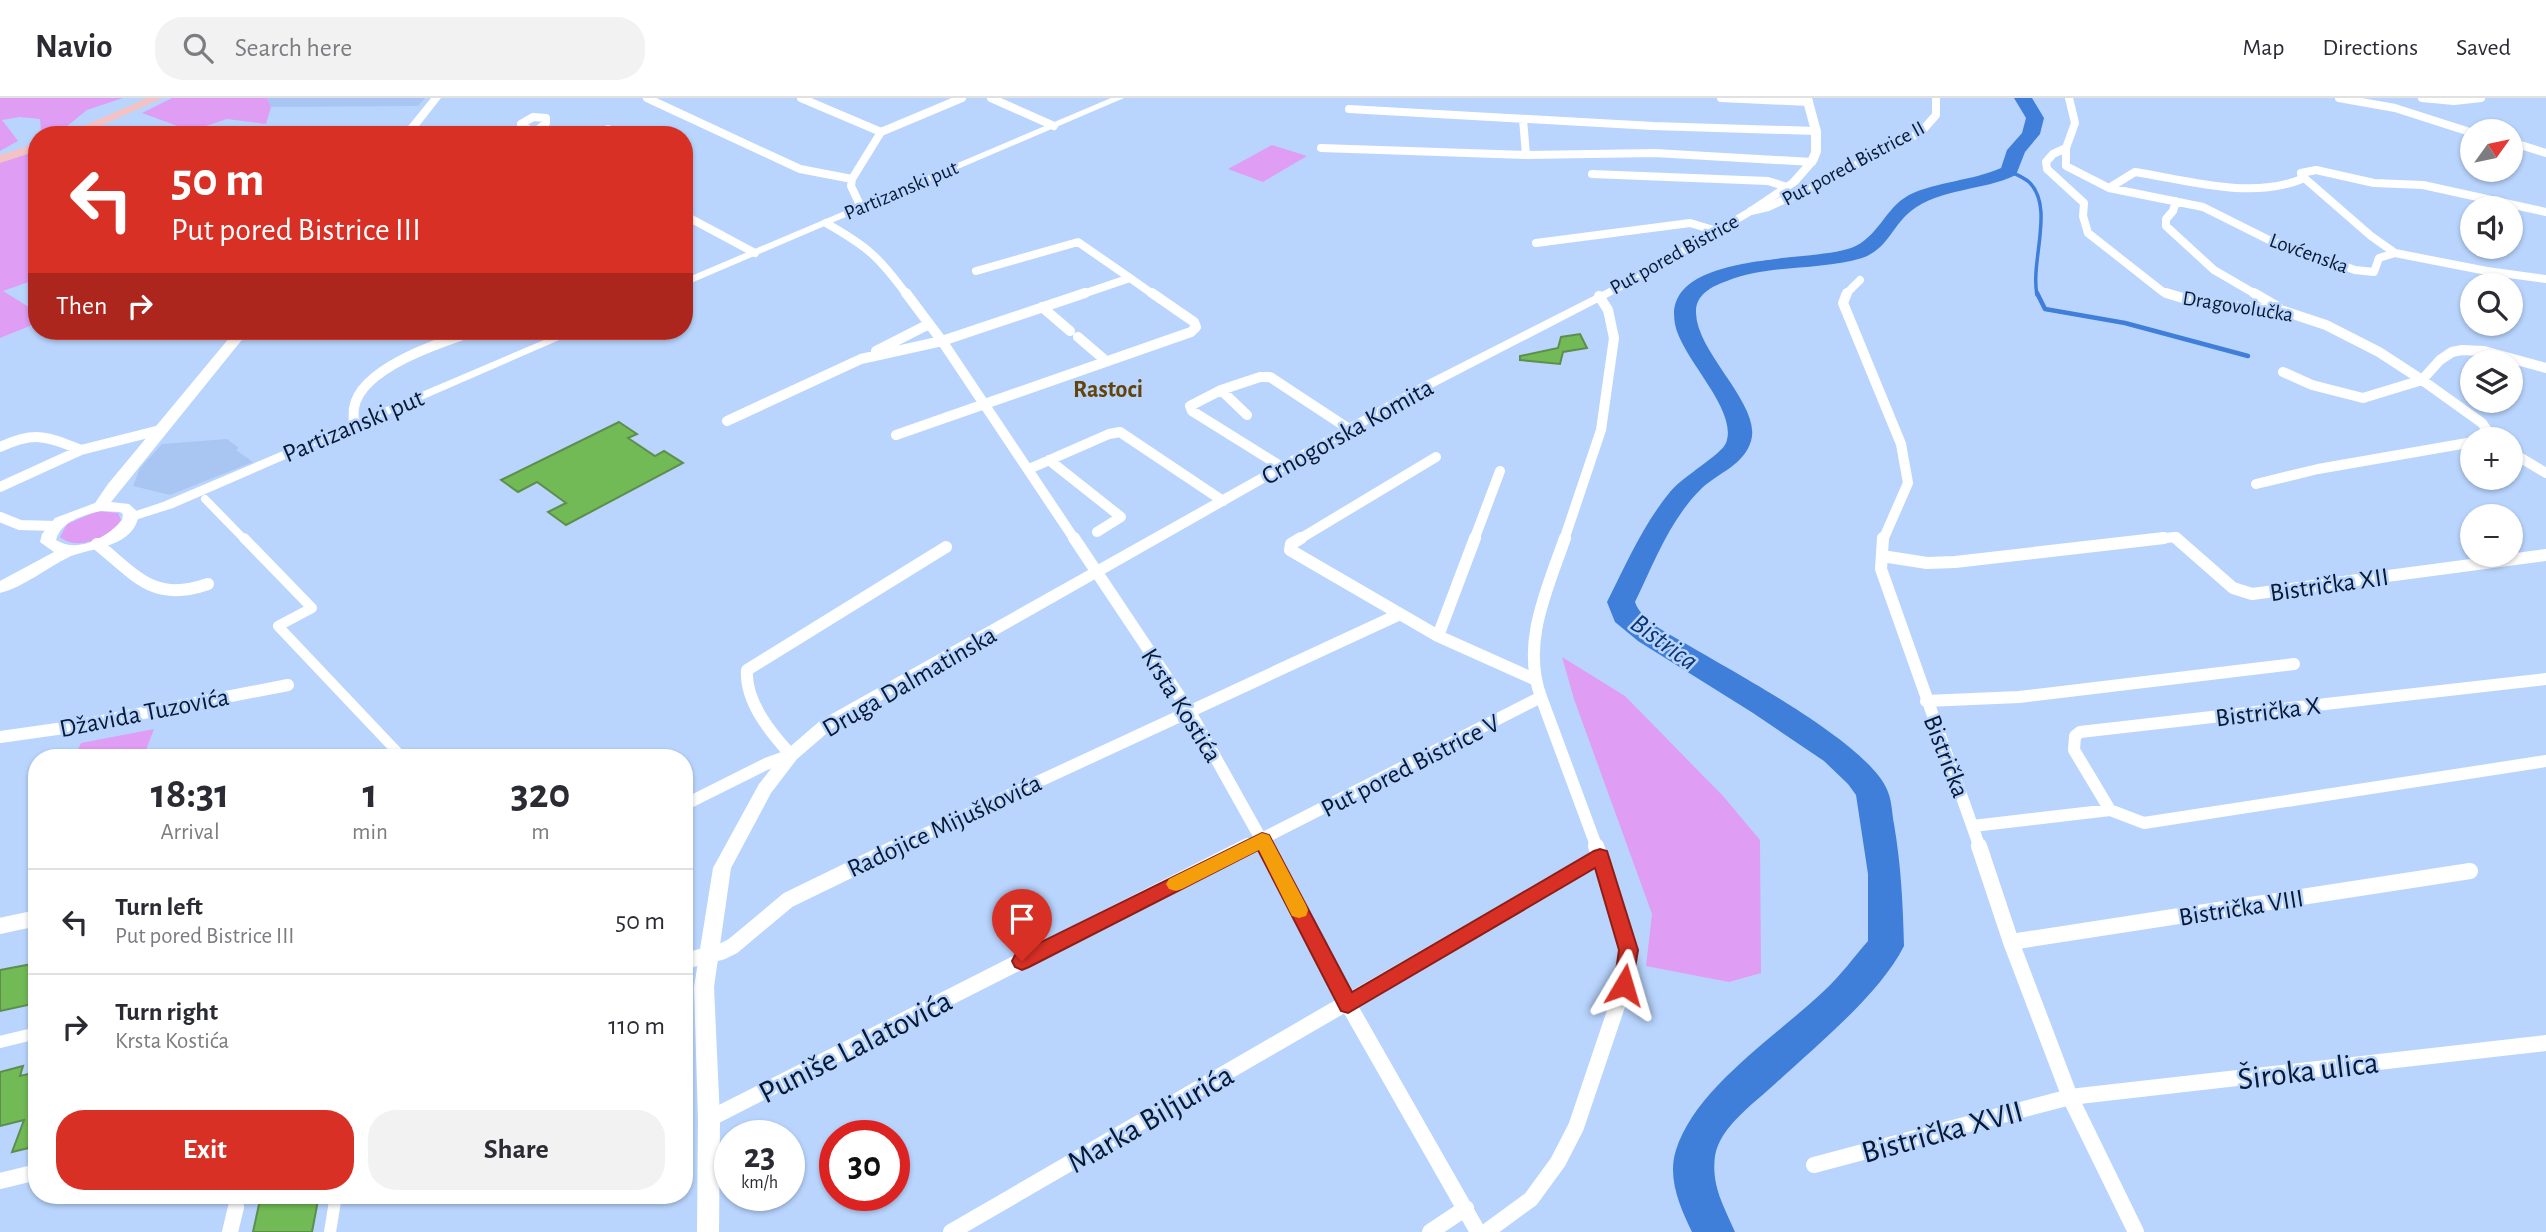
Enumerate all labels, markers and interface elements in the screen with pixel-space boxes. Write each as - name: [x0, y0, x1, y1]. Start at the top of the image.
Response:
- search box: [155, 17, 645, 80]
- icon: search: [179, 29, 217, 67]
- text: Navio: [35, 31, 113, 64]
- text: Search here: [235, 35, 352, 61]
- text: Map: [2242, 36, 2284, 60]
- text: Directions: [2322, 36, 2418, 60]
- text: Saved: [2456, 36, 2511, 60]
- street label: Put pored Bistrice II: [1778, 117, 1928, 210]
- north arrow: [2460, 119, 2524, 182]
- map controls: [2460, 119, 2523, 567]
- icon: left: [56, 154, 147, 245]
- text: 50 m: [171, 156, 265, 205]
- street label: Partizanski put: [841, 157, 961, 224]
- button: sound: [2460, 196, 2523, 259]
- street label: Put pored Bistrice: [1606, 210, 1742, 298]
- text: Put pored Bistrice III: [171, 214, 421, 246]
- street label: Lovćenska: [2267, 230, 2351, 278]
- button: search: [2460, 273, 2523, 336]
- icon: right: [121, 287, 159, 325]
- street label: Dragovolučka: [2181, 287, 2295, 326]
- text: Then: [56, 293, 107, 319]
- button: layers: [2460, 350, 2523, 413]
- street label: Crnogorska Komita: [1257, 374, 1438, 490]
- district label: Rastoci: [1073, 378, 1143, 402]
- street label: Partizanski put: [279, 385, 428, 467]
- button: +: [2460, 427, 2523, 490]
- button: −: [2460, 504, 2523, 567]
- street label: Bistrička XII: [2268, 564, 2390, 606]
- water label: Bistrica: [1625, 609, 1703, 676]
- street label: Druga Dalmatinska: [818, 622, 1001, 742]
- street label: Krsta Kostića: [1136, 644, 1226, 767]
- street label: Džavida Tuzovića: [57, 684, 231, 742]
- street label: Bistrička X: [2214, 693, 2322, 731]
- street label: Put pored Bistrice V: [1317, 710, 1504, 822]
- street label: Bistrička: [1918, 711, 1974, 801]
- street label: Radojice Mijuškovića: [843, 770, 1046, 882]
- text: 18:31: [151, 773, 229, 815]
- text: 1: [362, 773, 378, 815]
- text: 320: [511, 773, 570, 815]
- text: Arrival: [160, 821, 220, 844]
- text: min: [352, 821, 388, 844]
- text: m: [531, 821, 550, 844]
- street label: Bistrička VIII: [2177, 885, 2305, 931]
- pin: [992, 889, 1052, 961]
- text: Turn left: [115, 894, 203, 920]
- icon: arrive: [1003, 900, 1041, 938]
- icon: left: [56, 903, 94, 941]
- text: 50 m: [615, 908, 665, 934]
- text: Put pored Bistrice III: [115, 925, 295, 948]
- position arrow: [1587, 948, 1661, 1022]
- street label: Puniše Lalatovića: [754, 984, 957, 1109]
- text: Turn right: [115, 999, 218, 1025]
- icon: right: [56, 1008, 94, 1046]
- text: 110 m: [608, 1013, 665, 1039]
- text: Krsta Kostića: [115, 1030, 229, 1053]
- street label: Široka ulica: [2236, 1044, 2380, 1096]
- street label: Marka Biljurića: [1062, 1059, 1239, 1179]
- street label: Bistrička XVII: [1858, 1095, 2026, 1169]
- button: Exit: [56, 1110, 354, 1190]
- button: Share: [368, 1110, 665, 1190]
- speed limit sign: 30: [819, 1120, 910, 1211]
- text: 23: [744, 1139, 775, 1174]
- text: km/h: [741, 1174, 778, 1192]

